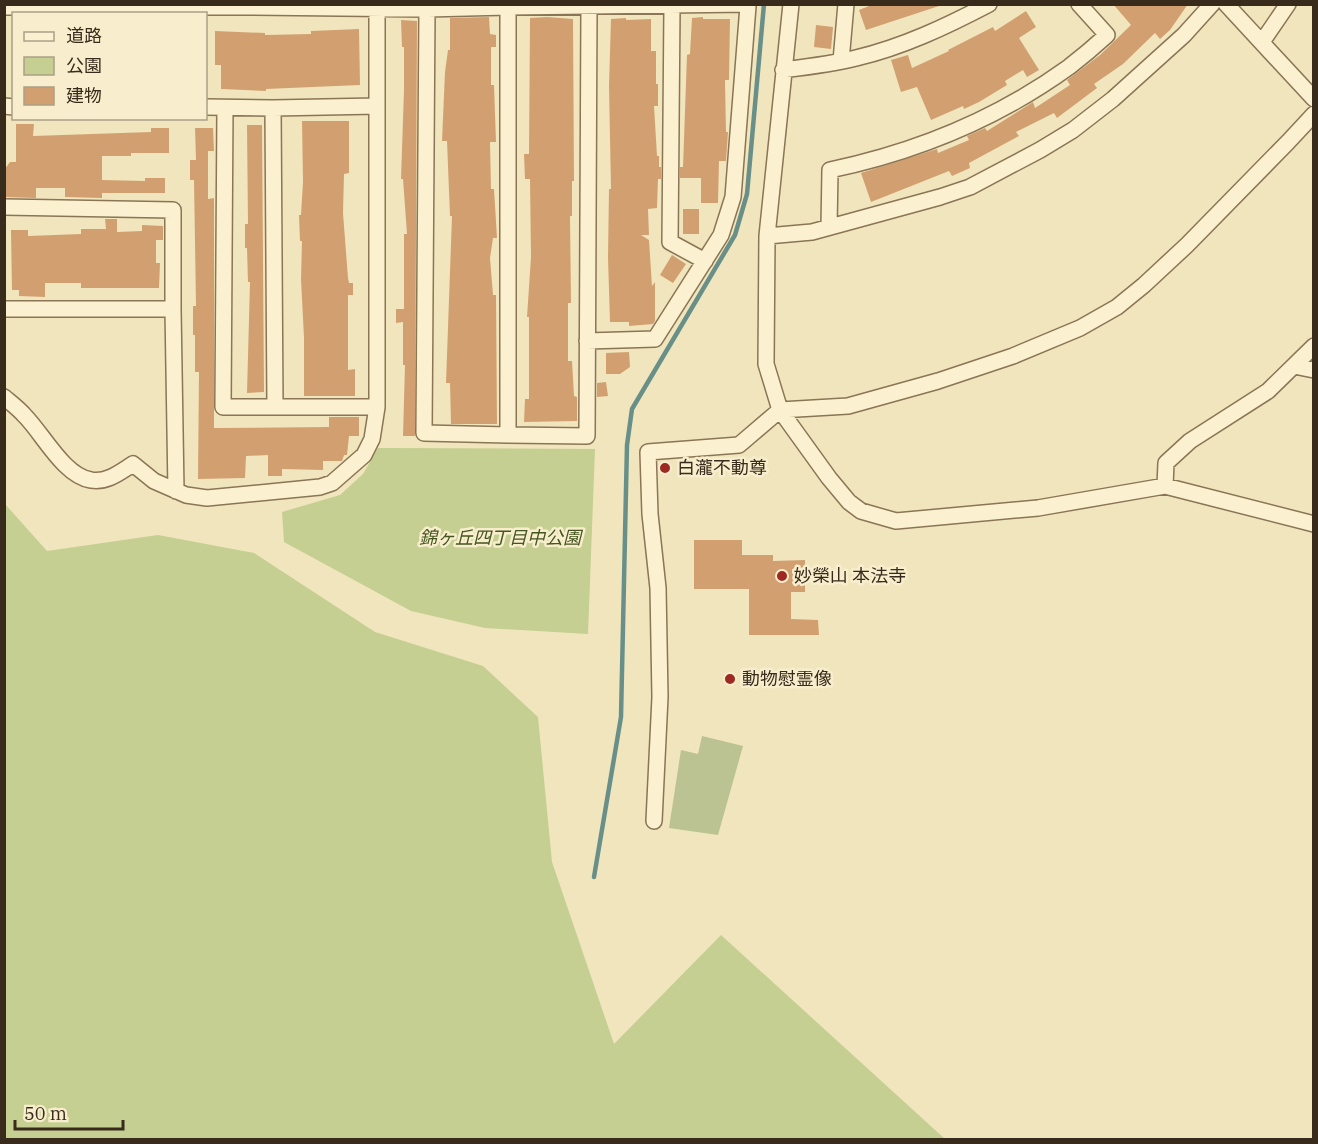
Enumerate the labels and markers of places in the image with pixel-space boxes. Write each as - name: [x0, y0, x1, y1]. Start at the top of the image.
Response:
- place label: 白瀧不動尊: [677, 456, 767, 479]
- marker: 白瀧不動尊: [658, 461, 672, 475]
- place label: 妙榮山 本法寺: [794, 564, 906, 587]
- marker: 妙榮山 本法寺: [775, 569, 789, 583]
- place label: 動物慰霊像: [742, 667, 832, 690]
- marker: 動物慰霊像: [723, 672, 737, 686]

